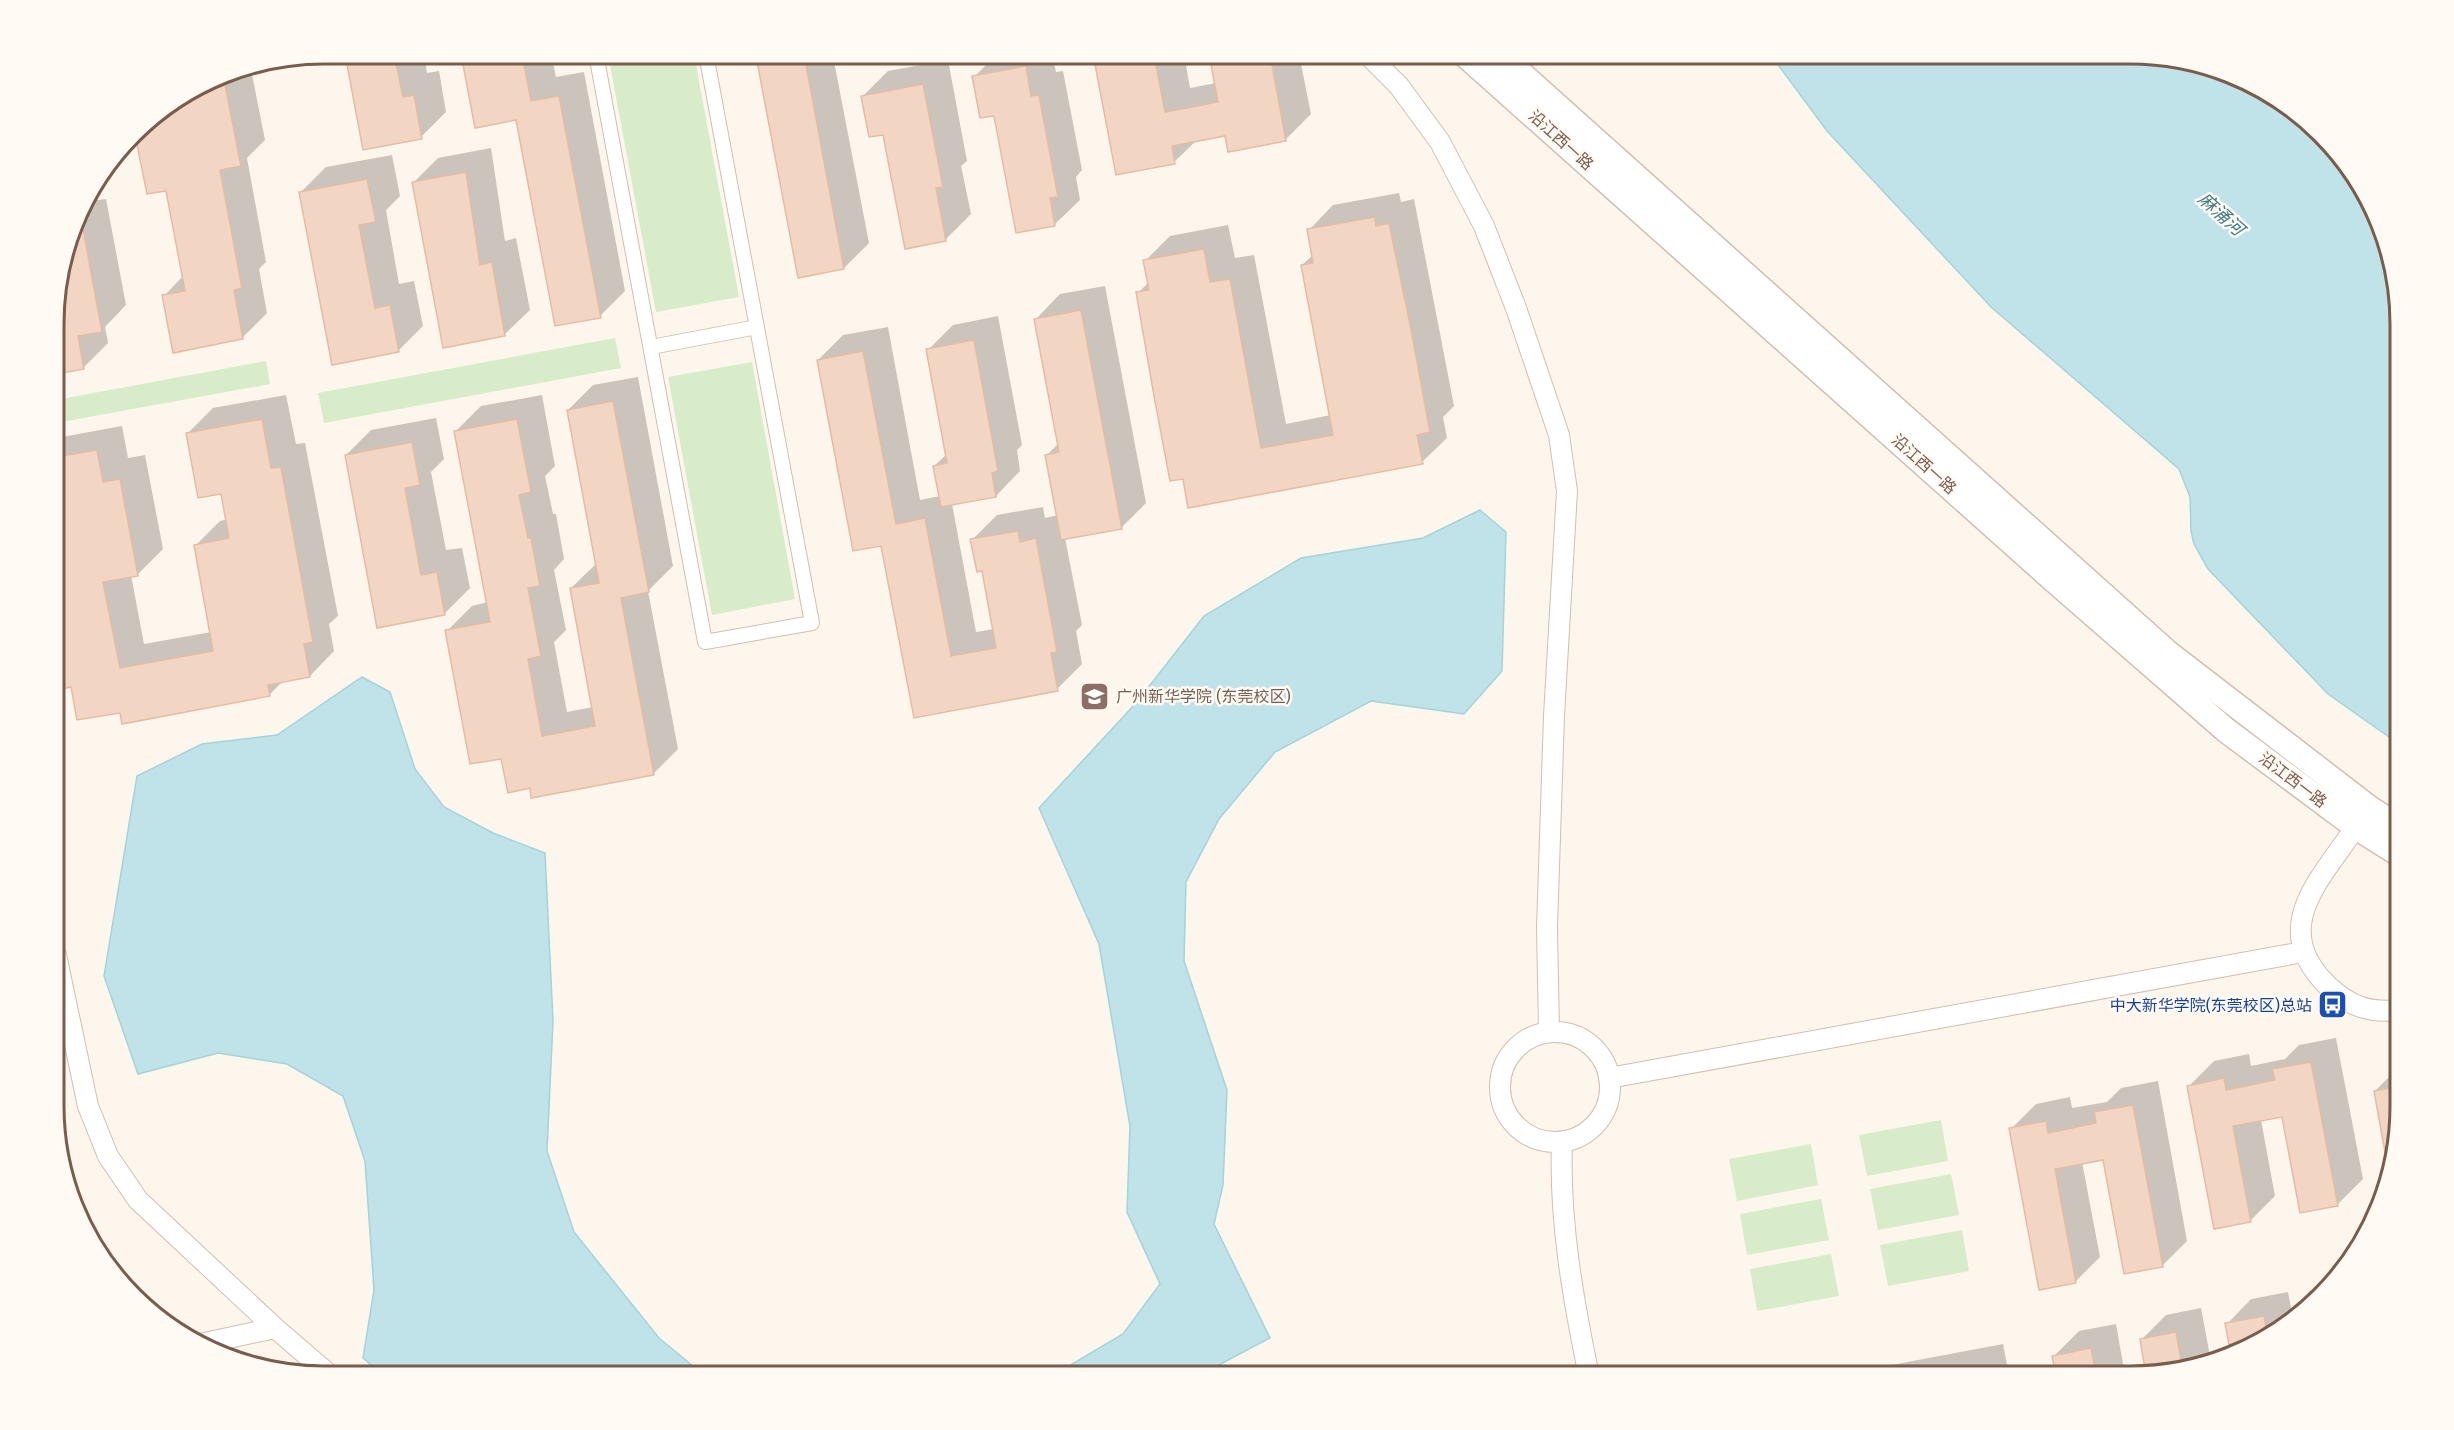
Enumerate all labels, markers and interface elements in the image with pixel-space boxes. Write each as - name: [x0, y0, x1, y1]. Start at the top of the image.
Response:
- street label: 沿江西一路: [1525, 106, 1597, 174]
- water label: 麻涌河: [2194, 188, 2251, 242]
- street label: 沿江西一路: [1888, 430, 1960, 498]
- school or university icon: 广州新华学院 (东莞校区): [1079, 680, 1111, 712]
- place label: 广州新华学院 (东莞校区): [1116, 687, 1291, 706]
- street label: 沿江西一路: [2255, 748, 2331, 812]
- bus stop icon: 中大新华学院(东莞校区)总站: [2317, 989, 2349, 1021]
- place label: 中大新华学院(东莞校区)总站: [2110, 996, 2312, 1015]

